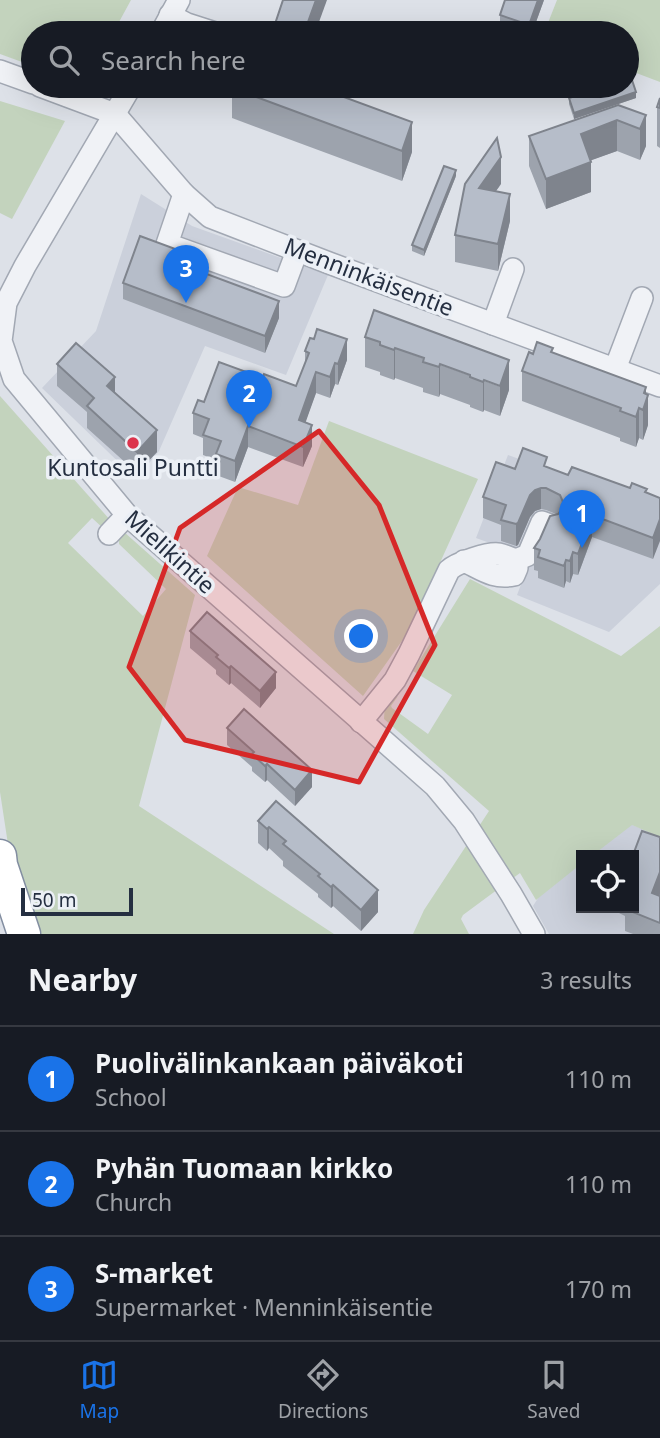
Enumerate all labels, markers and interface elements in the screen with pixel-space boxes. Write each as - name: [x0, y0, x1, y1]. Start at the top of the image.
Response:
- search box: [21, 21, 639, 98]
- icon: search: [45, 41, 83, 79]
- text: Search here: [101, 42, 246, 78]
- street label: Menninkäisentie: [280, 229, 459, 323]
- pin: 3: [163, 245, 209, 303]
- pin: 2: [226, 370, 272, 428]
- marker: Kuntosali Puntti: [125, 435, 141, 451]
- place label: Kuntosali Puntti: [47, 451, 219, 483]
- pin: 1: [559, 490, 605, 548]
- street label: Mielikintie: [119, 502, 223, 600]
- your location: [344, 619, 378, 653]
- map controls: [576, 850, 639, 913]
- button: locate: [576, 850, 639, 913]
- scale bar: [21, 885, 133, 917]
- text: 50 m: [32, 887, 76, 913]
- text: Nearby: [28, 959, 137, 1000]
- text: 3 results: [540, 964, 632, 996]
- text: Puolivälinkankaan päiväkoti: [95, 1045, 464, 1081]
- text: 1: [44, 1063, 58, 1095]
- text: 110 m: [565, 1063, 632, 1095]
- text: School: [95, 1081, 167, 1113]
- text: Pyhän Tuomaan kirkko: [95, 1150, 393, 1186]
- text: 2: [44, 1168, 58, 1200]
- text: 110 m: [565, 1168, 632, 1200]
- text: Church: [95, 1186, 172, 1218]
- text: S-market: [95, 1255, 213, 1291]
- text: 3: [44, 1273, 58, 1305]
- text: 170 m: [565, 1273, 632, 1305]
- text: Supermarket · Menninkäisentie: [95, 1291, 433, 1323]
- tab: Map: [80, 1356, 119, 1424]
- tab: Directions: [278, 1356, 368, 1424]
- tab: Saved: [527, 1356, 580, 1424]

